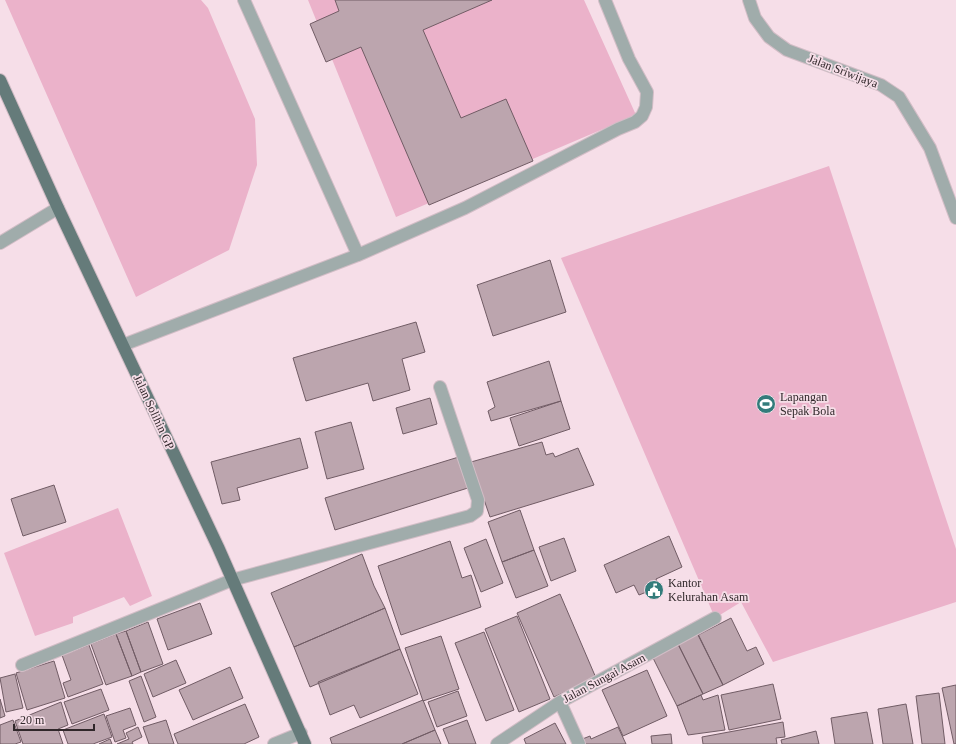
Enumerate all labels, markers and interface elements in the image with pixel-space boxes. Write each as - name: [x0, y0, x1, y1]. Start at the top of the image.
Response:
- street label: Jalan Sriwijaya: [806, 51, 881, 91]
- street label: Jalan Solihin GP: [131, 372, 178, 452]
- place label: Lapangan Sepak Bola: [780, 390, 836, 418]
- sports icon: Lapangan Sepak Bola: [755, 393, 777, 415]
- place label: Kantor Kelurahan Asam: [668, 576, 749, 604]
- public building icon: Kantor Kelurahan Asam: [643, 579, 665, 601]
- street label: Jalan Sungai Asam: [560, 650, 648, 706]
- scale bar: [14, 706, 94, 732]
- text: 20 m: [20, 713, 45, 727]

